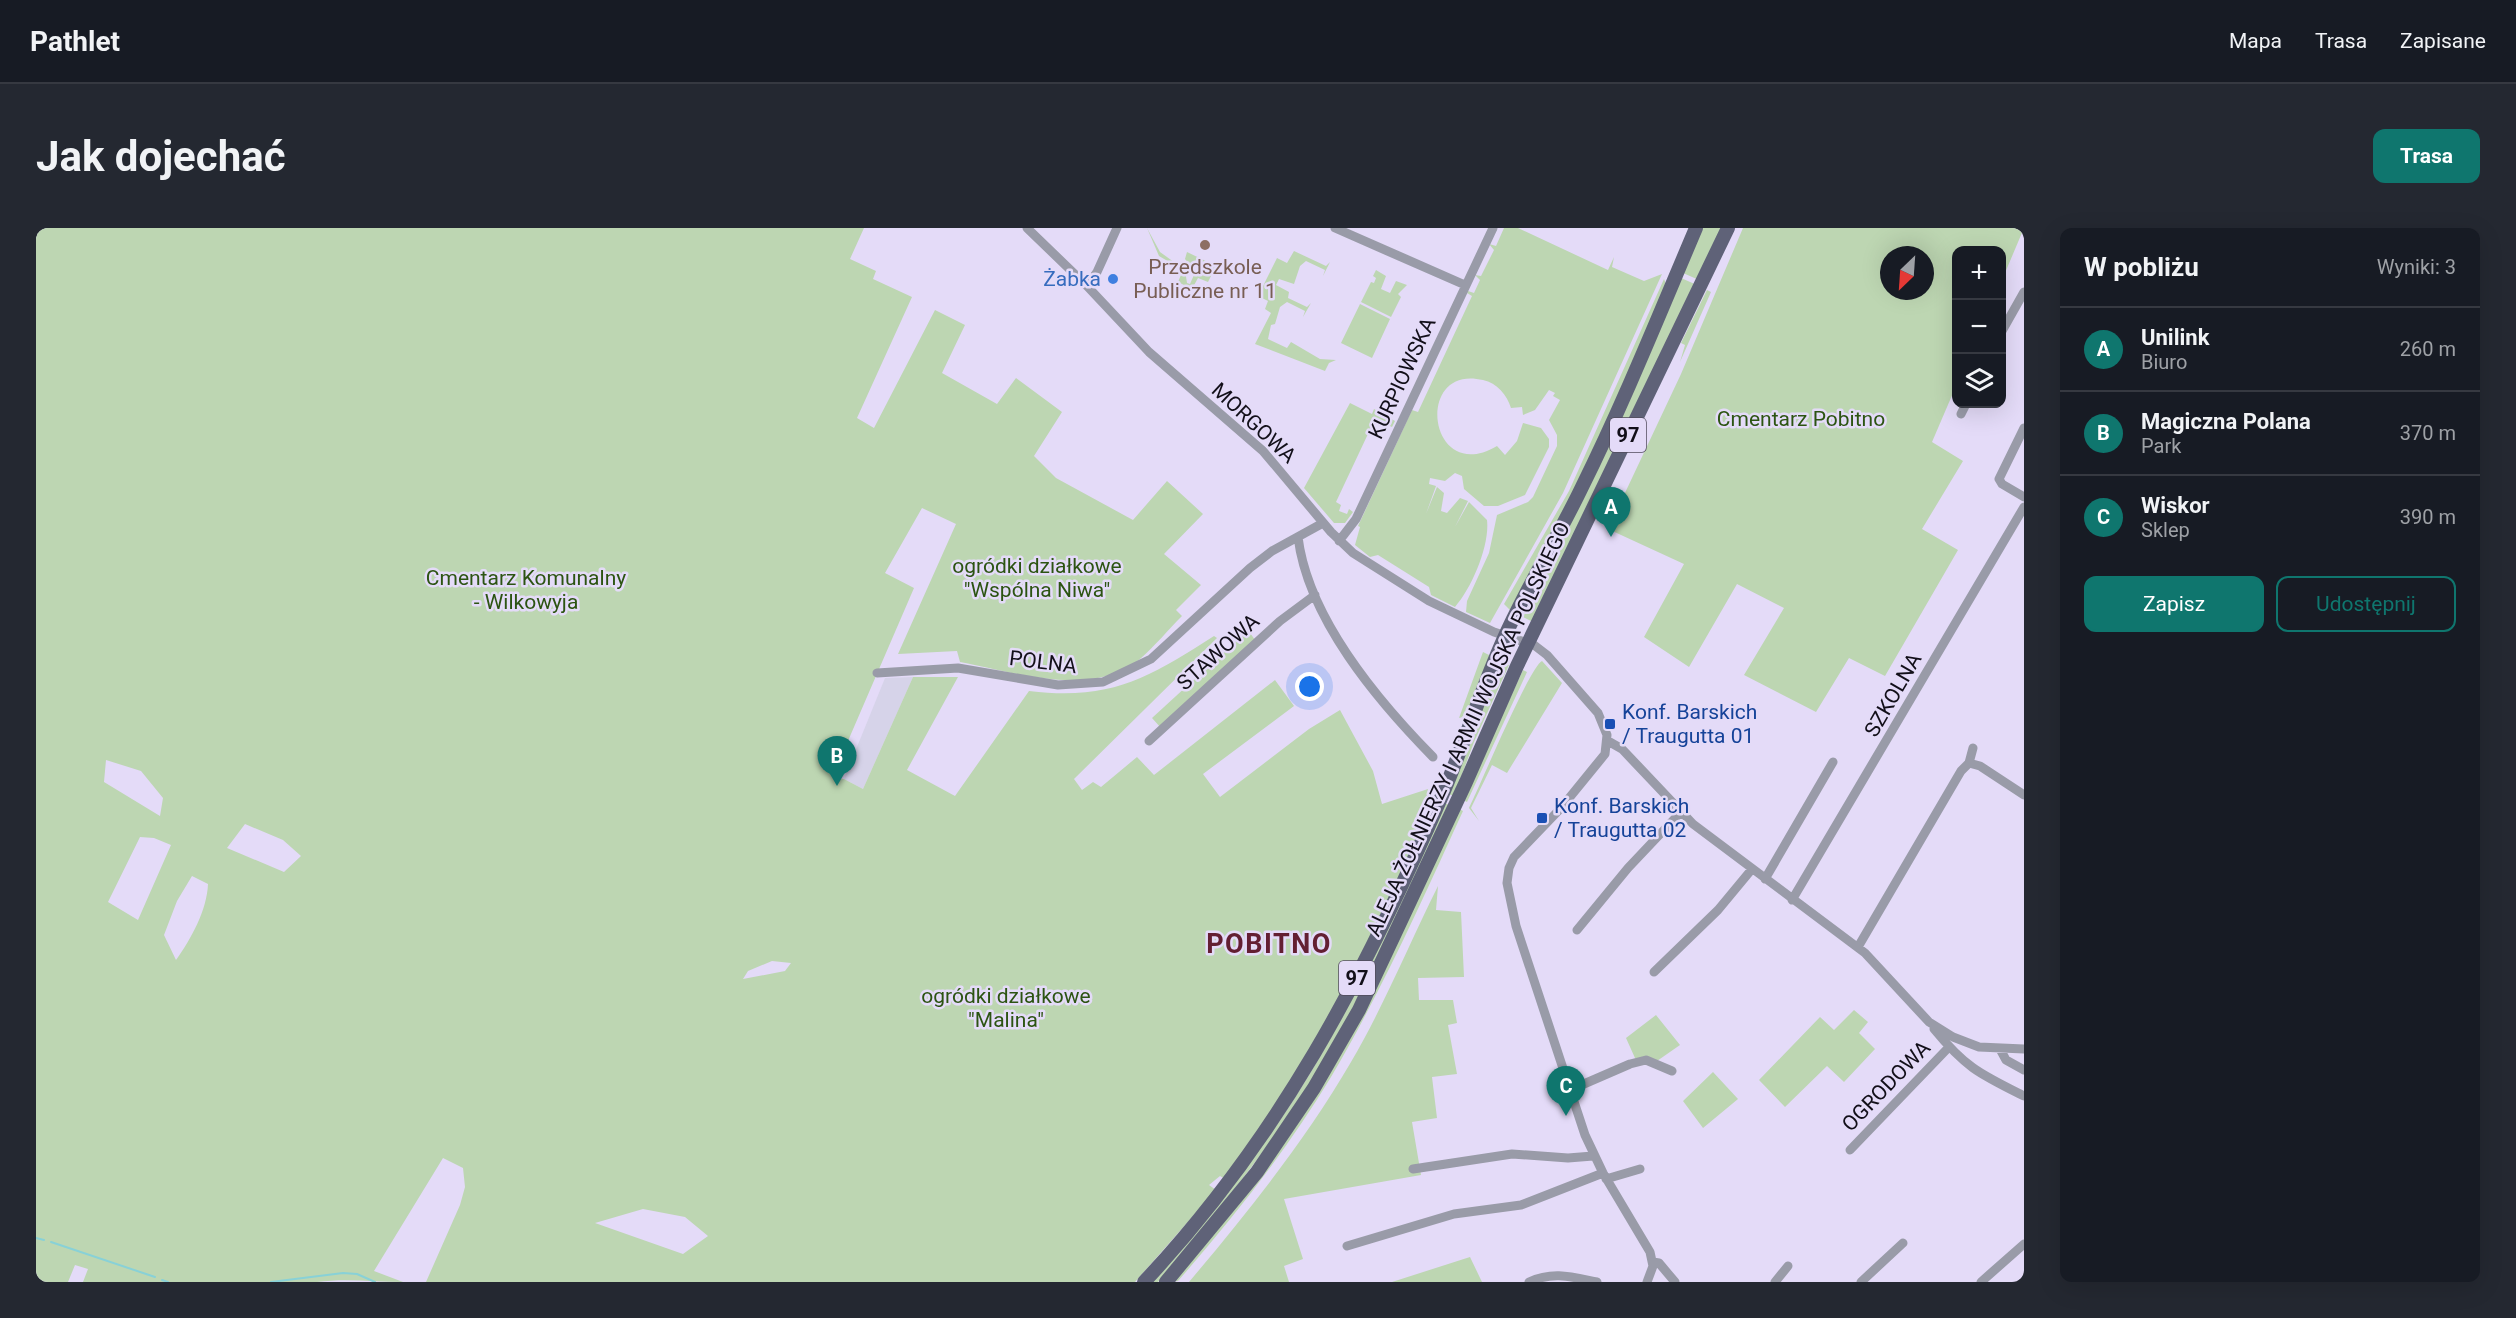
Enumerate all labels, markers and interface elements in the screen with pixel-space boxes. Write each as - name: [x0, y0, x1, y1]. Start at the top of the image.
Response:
- text: Pathlet: [30, 25, 120, 58]
- text: Mapa: [2229, 29, 2282, 53]
- text: Trasa: [2315, 29, 2367, 53]
- text: Zapisane: [2400, 29, 2486, 53]
- button: Trasa: [2373, 129, 2480, 183]
- text: Jak dojechać: [36, 132, 286, 181]
- marker: Przedszkole Publiczne nr 11: [1198, 238, 1212, 252]
- north arrow: [1880, 246, 1934, 300]
- map controls: [1952, 246, 2006, 408]
- button: +: [1952, 246, 2006, 300]
- text: W pobliżu: [2084, 252, 2199, 282]
- place label: Przedszkole Publiczne nr 11: [1133, 255, 1277, 303]
- text: Wyniki: 3: [2377, 255, 2456, 279]
- place label: Żabka: [1043, 267, 1101, 291]
- marker: Żabka: [1106, 272, 1120, 286]
- button: −: [1952, 300, 2006, 354]
- street label: KURPIOWSKA: [1363, 313, 1441, 442]
- text: Unilink: [2141, 325, 2209, 350]
- text: A: [2097, 337, 2110, 361]
- text: 260 m: [2400, 337, 2456, 361]
- text: Biuro: [2141, 350, 2187, 374]
- button: layers: [1952, 354, 2006, 408]
- street label: MORGOWA: [1207, 378, 1301, 468]
- park label: Cmentarz Pobitno: [1717, 407, 1885, 431]
- text: Magiczna Polana: [2141, 409, 2311, 434]
- road number: 97: [1610, 418, 1646, 452]
- text: B: [2097, 421, 2110, 445]
- text: 370 m: [2400, 421, 2456, 445]
- text: Park: [2141, 434, 2181, 458]
- pin: A: [1592, 488, 1630, 537]
- text: Wiskor: [2141, 493, 2210, 518]
- text: C: [2097, 505, 2110, 529]
- text: 390 m: [2400, 505, 2456, 529]
- street label: ALEJA ŻOŁNIERZY I ARMII WOJSKA POLSKIEGO: [1361, 518, 1575, 940]
- text: Sklep: [2141, 518, 2190, 542]
- park label: ogródki działkowe "Wspólna Niwa": [952, 554, 1122, 602]
- park label: Cmentarz Komunalny - Wilkowyja: [426, 566, 626, 614]
- button: Zapisz: [2084, 576, 2264, 632]
- button: Udostępnij: [2276, 576, 2456, 632]
- street label: STAWOWA: [1172, 609, 1264, 695]
- street label: POLNA: [1008, 646, 1078, 678]
- street label: SZKOLNA: [1859, 649, 1927, 741]
- your location: [1295, 672, 1324, 701]
- place label: Konf. Barskich / Traugutta 01: [1622, 700, 1757, 748]
- marker: Konf. Barskich / Traugutta 01: [1603, 717, 1617, 731]
- pin: B: [818, 736, 856, 786]
- place label: Konf. Barskich / Traugutta 02: [1554, 794, 1689, 842]
- marker: Konf. Barskich / Traugutta 02: [1535, 811, 1549, 825]
- district label: POBITNO: [1206, 928, 1332, 960]
- road number: 97: [1339, 961, 1375, 995]
- park label: ogródki działkowe "Malina": [921, 984, 1091, 1032]
- street label: OGRODOWA: [1837, 1036, 1935, 1136]
- pin: C: [1546, 1066, 1586, 1116]

